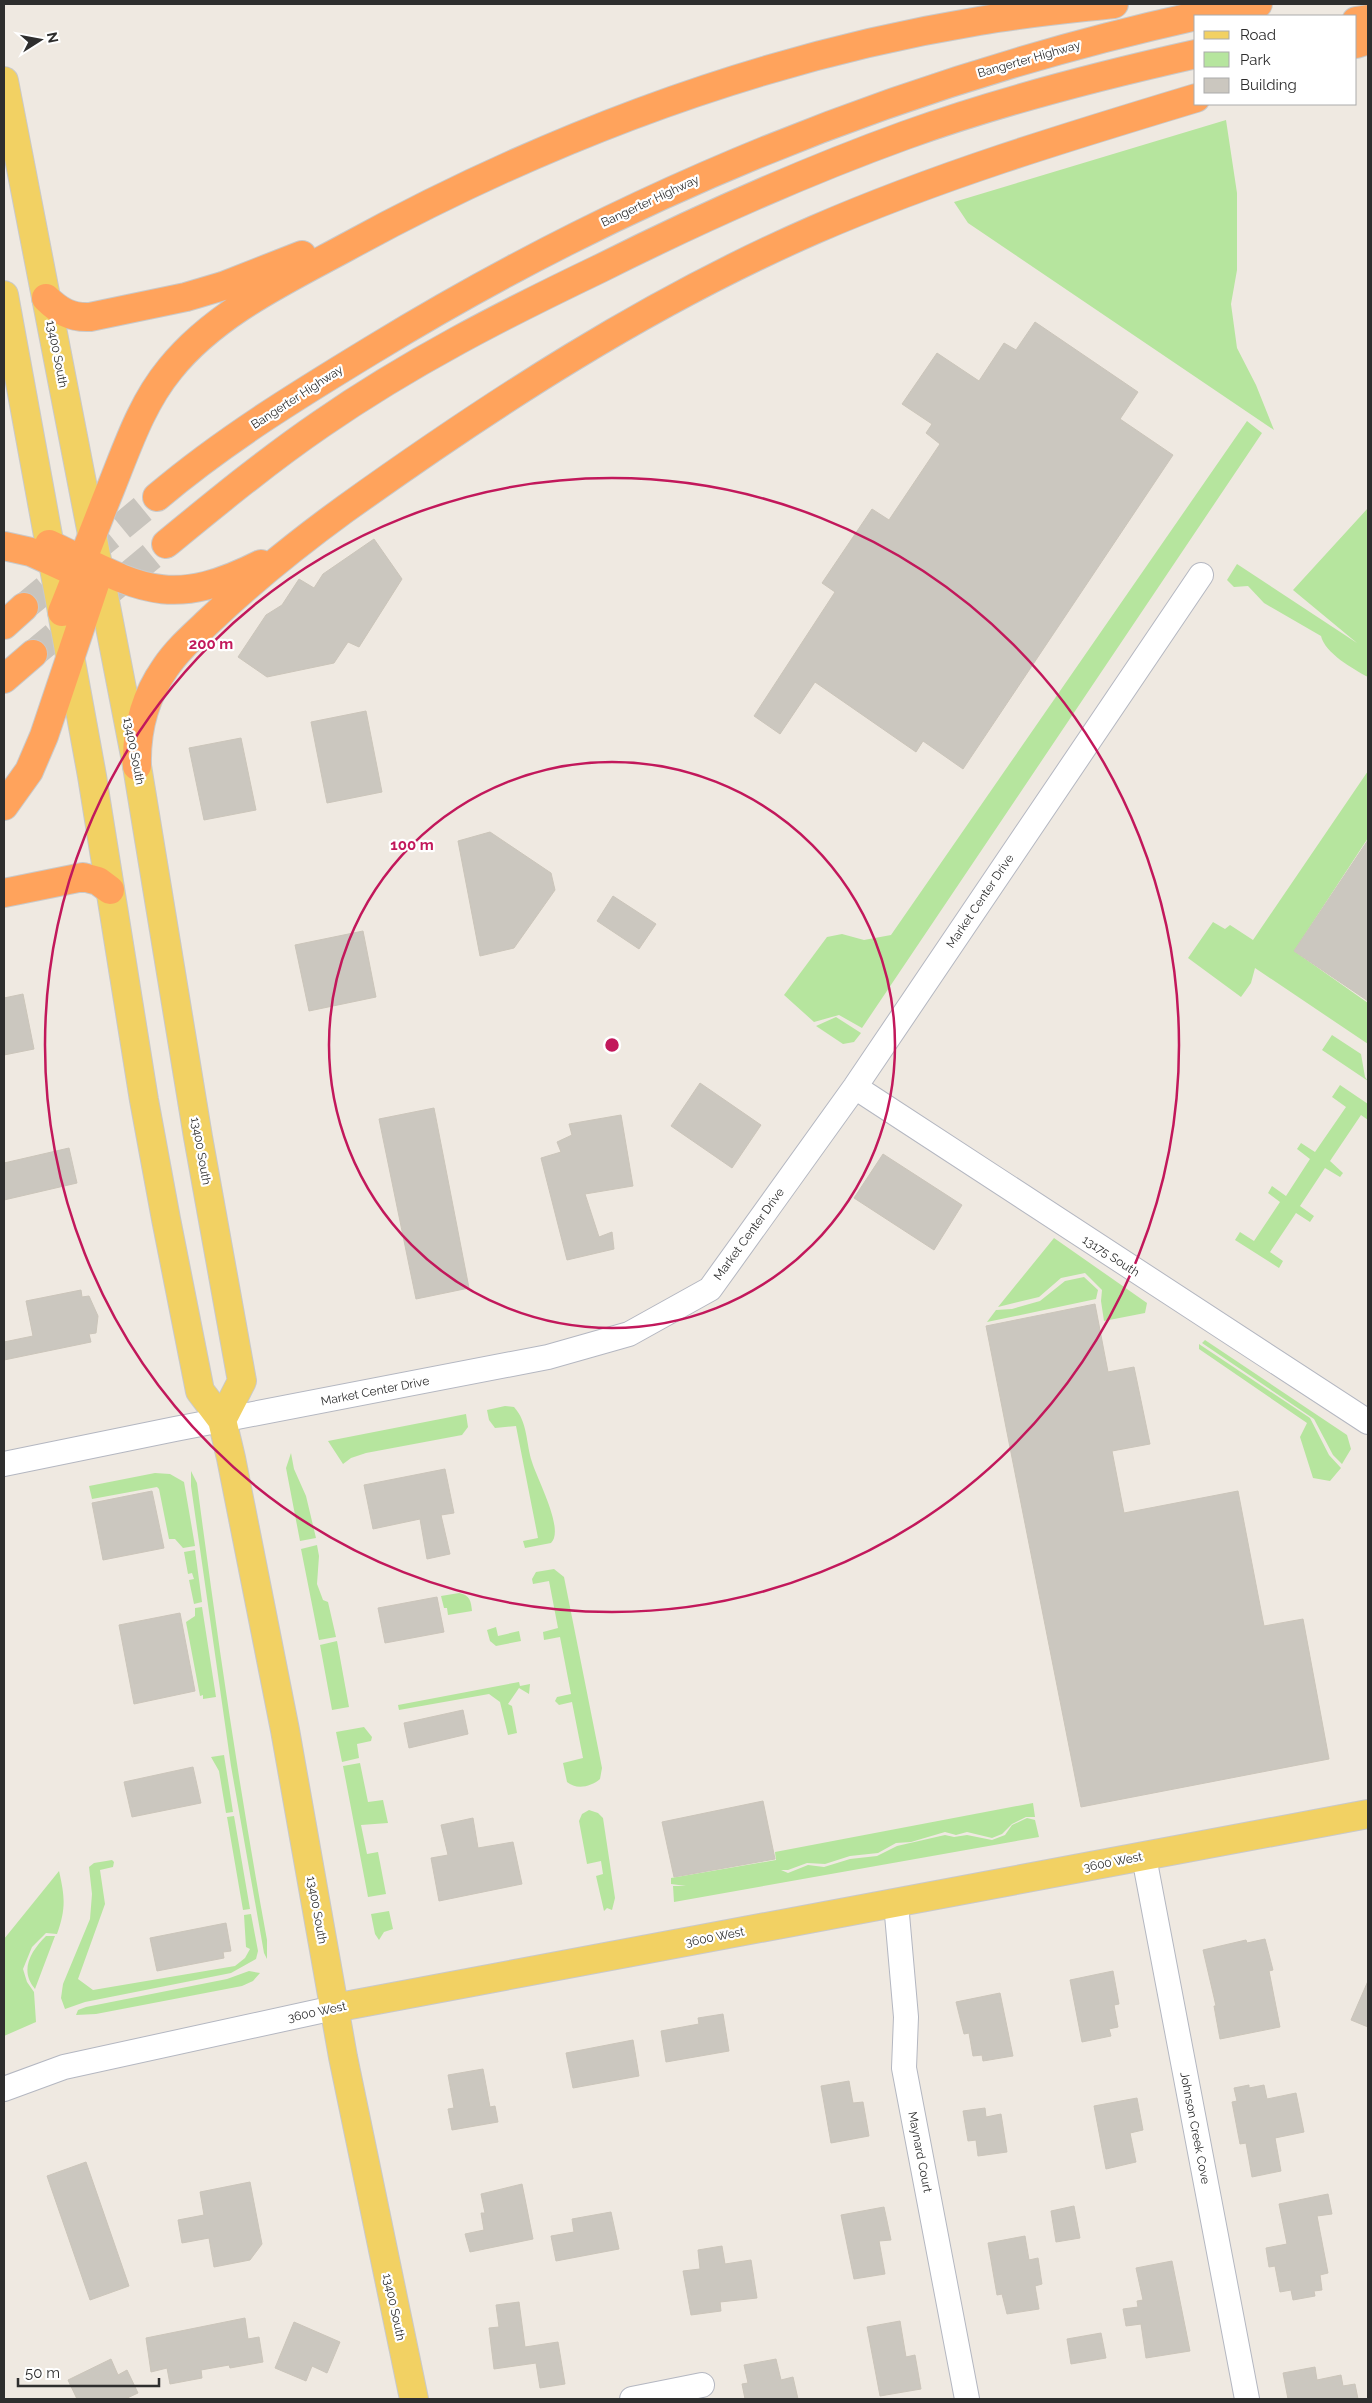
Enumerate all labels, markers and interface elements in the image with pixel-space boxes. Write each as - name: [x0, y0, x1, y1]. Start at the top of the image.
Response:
- north arrow: [15, 15, 65, 65]
- legend: [1194, 15, 1357, 105]
- text: Road: [1240, 26, 1276, 44]
- text: N: [44, 31, 62, 44]
- street label: Bangerter Highway: [976, 37, 1083, 80]
- text: Park: [1240, 51, 1271, 69]
- text: Building: [1240, 76, 1297, 94]
- street label: Bangerter Highway: [599, 172, 702, 230]
- street label: 13400 South: [44, 319, 70, 389]
- street label: Bangerter Highway: [249, 362, 346, 432]
- text: 200 m: [189, 635, 233, 653]
- street label: 13400 South: [121, 716, 147, 786]
- text: 100 m: [390, 836, 434, 854]
- street label: Market Center Drive: [943, 851, 1017, 951]
- centre of rings: [603, 1036, 621, 1054]
- street label: 13400 South: [188, 1116, 214, 1186]
- street label: Market Center Drive: [711, 1185, 787, 1283]
- street label: 13175 South: [1080, 1232, 1142, 1280]
- street label: Market Center Drive: [320, 1374, 430, 1408]
- street label: 3600 West: [1082, 1849, 1144, 1875]
- street label: 13400 South: [304, 1875, 330, 1945]
- street label: 3600 West: [684, 1924, 746, 1950]
- street label: 3600 West: [286, 1999, 348, 2025]
- street label: Johnson Creek Cove: [1177, 2071, 1213, 2185]
- street label: Maynard Court: [905, 2110, 935, 2194]
- street label: 13400 South: [380, 2272, 408, 2342]
- scale bar: [18, 2356, 159, 2388]
- text: 50 m: [25, 2364, 60, 2382]

